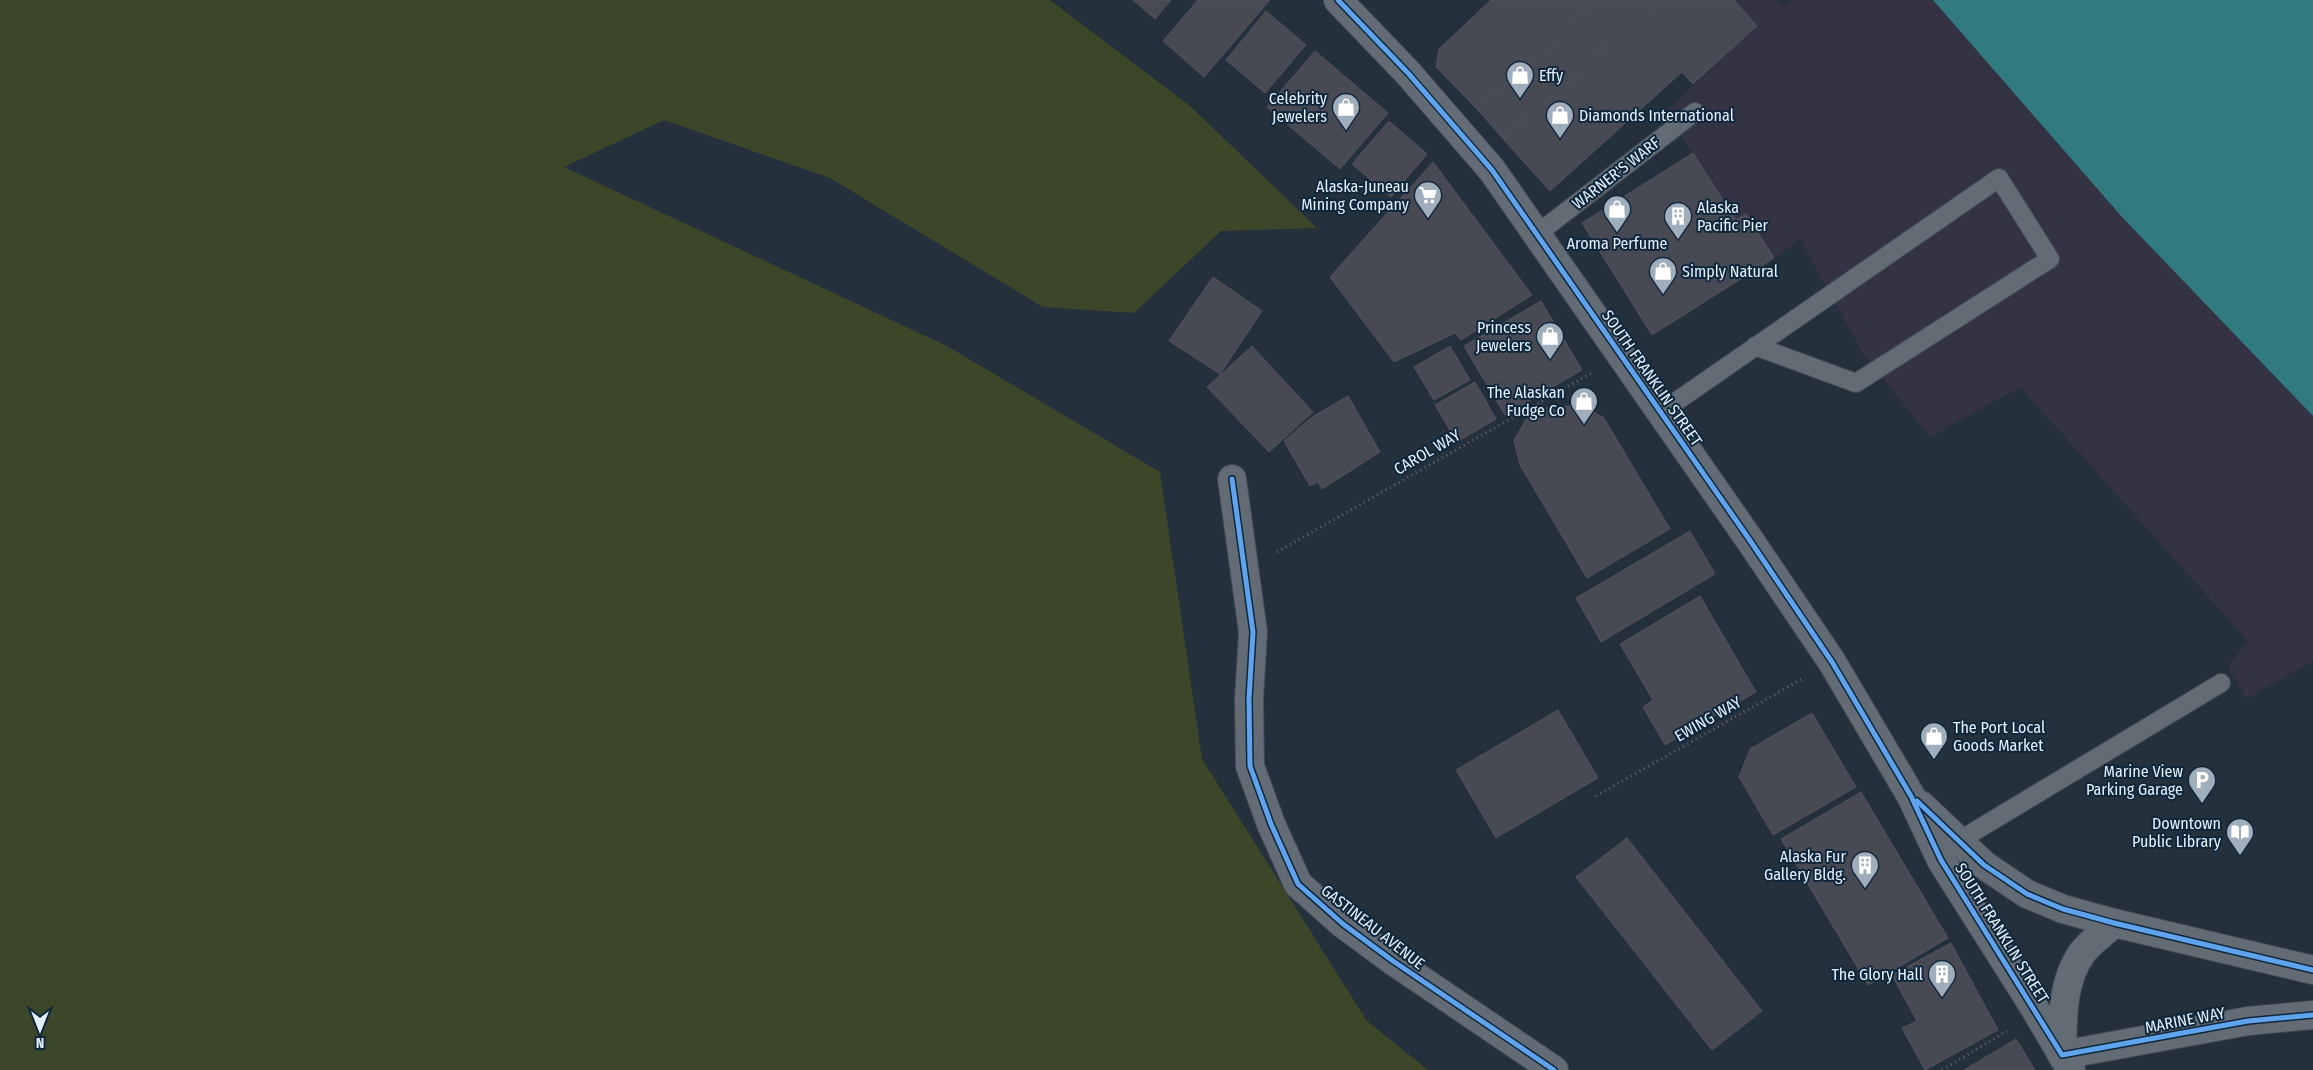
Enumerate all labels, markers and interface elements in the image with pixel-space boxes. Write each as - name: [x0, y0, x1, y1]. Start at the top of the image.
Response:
- shop icon: Effy: [1505, 60, 1535, 99]
- place label: Effy: [1539, 66, 1564, 85]
- place label: Celebrity Jewelers: [1269, 89, 1328, 126]
- shop icon: Celebrity Jewelers: [1331, 92, 1361, 131]
- shop icon: Diamonds International: [1545, 100, 1575, 139]
- place label: Diamonds International: [1579, 106, 1734, 125]
- street label: WARNER'S WARF: [1568, 133, 1664, 213]
- place label: Alaska-Juneau Mining Company: [1301, 177, 1410, 214]
- supermarket icon: Alaska-Juneau Mining Company: [1413, 180, 1443, 219]
- shop icon: Aroma Perfume: [1602, 194, 1632, 233]
- place label: Alaska Pacific Pier: [1697, 198, 1769, 235]
- building icon: Alaska Pacific Pier: [1663, 201, 1693, 240]
- place label: Aroma Perfume: [1567, 234, 1667, 253]
- shop icon: Simply Natural: [1648, 256, 1678, 295]
- place label: Simply Natural: [1682, 262, 1778, 281]
- street label: SOUTH FRANKLIN STREET: [1598, 306, 1706, 450]
- place label: Princess Jewelers: [1476, 318, 1531, 355]
- shop icon: Princess Jewelers: [1535, 321, 1565, 360]
- place label: The Alaskan Fudge Co: [1487, 383, 1565, 420]
- shop icon: The Alaskan Fudge Co: [1569, 386, 1599, 425]
- street label: CAROL WAY: [1390, 425, 1464, 479]
- street label: EWING WAY: [1671, 692, 1745, 746]
- place label: The Port Local Goods Market: [1953, 718, 2045, 755]
- shop icon: The Port Local Goods Market: [1919, 721, 1949, 760]
- place label: Marine View Parking Garage: [2086, 762, 2184, 799]
- parking icon: Marine View Parking Garage: [2187, 765, 2217, 804]
- place label: Downtown Public Library: [2132, 814, 2222, 851]
- library icon: Downtown Public Library: [2225, 817, 2255, 856]
- place label: Alaska Fur Gallery Bldg.: [1764, 847, 1846, 884]
- building icon: Alaska Fur Gallery Bldg.: [1850, 850, 1880, 889]
- street label: SOUTH FRANKLIN STREET: [1951, 859, 2053, 1007]
- street label: GASTINEAU AVENUE: [1318, 881, 1428, 973]
- building icon: The Glory Hall: [1927, 959, 1957, 998]
- place label: The Glory Hall: [1831, 965, 1923, 984]
- street label: MARINE WAY: [2143, 1003, 2227, 1037]
- north arrow: [15, 1005, 65, 1055]
- text: N: [36, 1034, 44, 1051]

